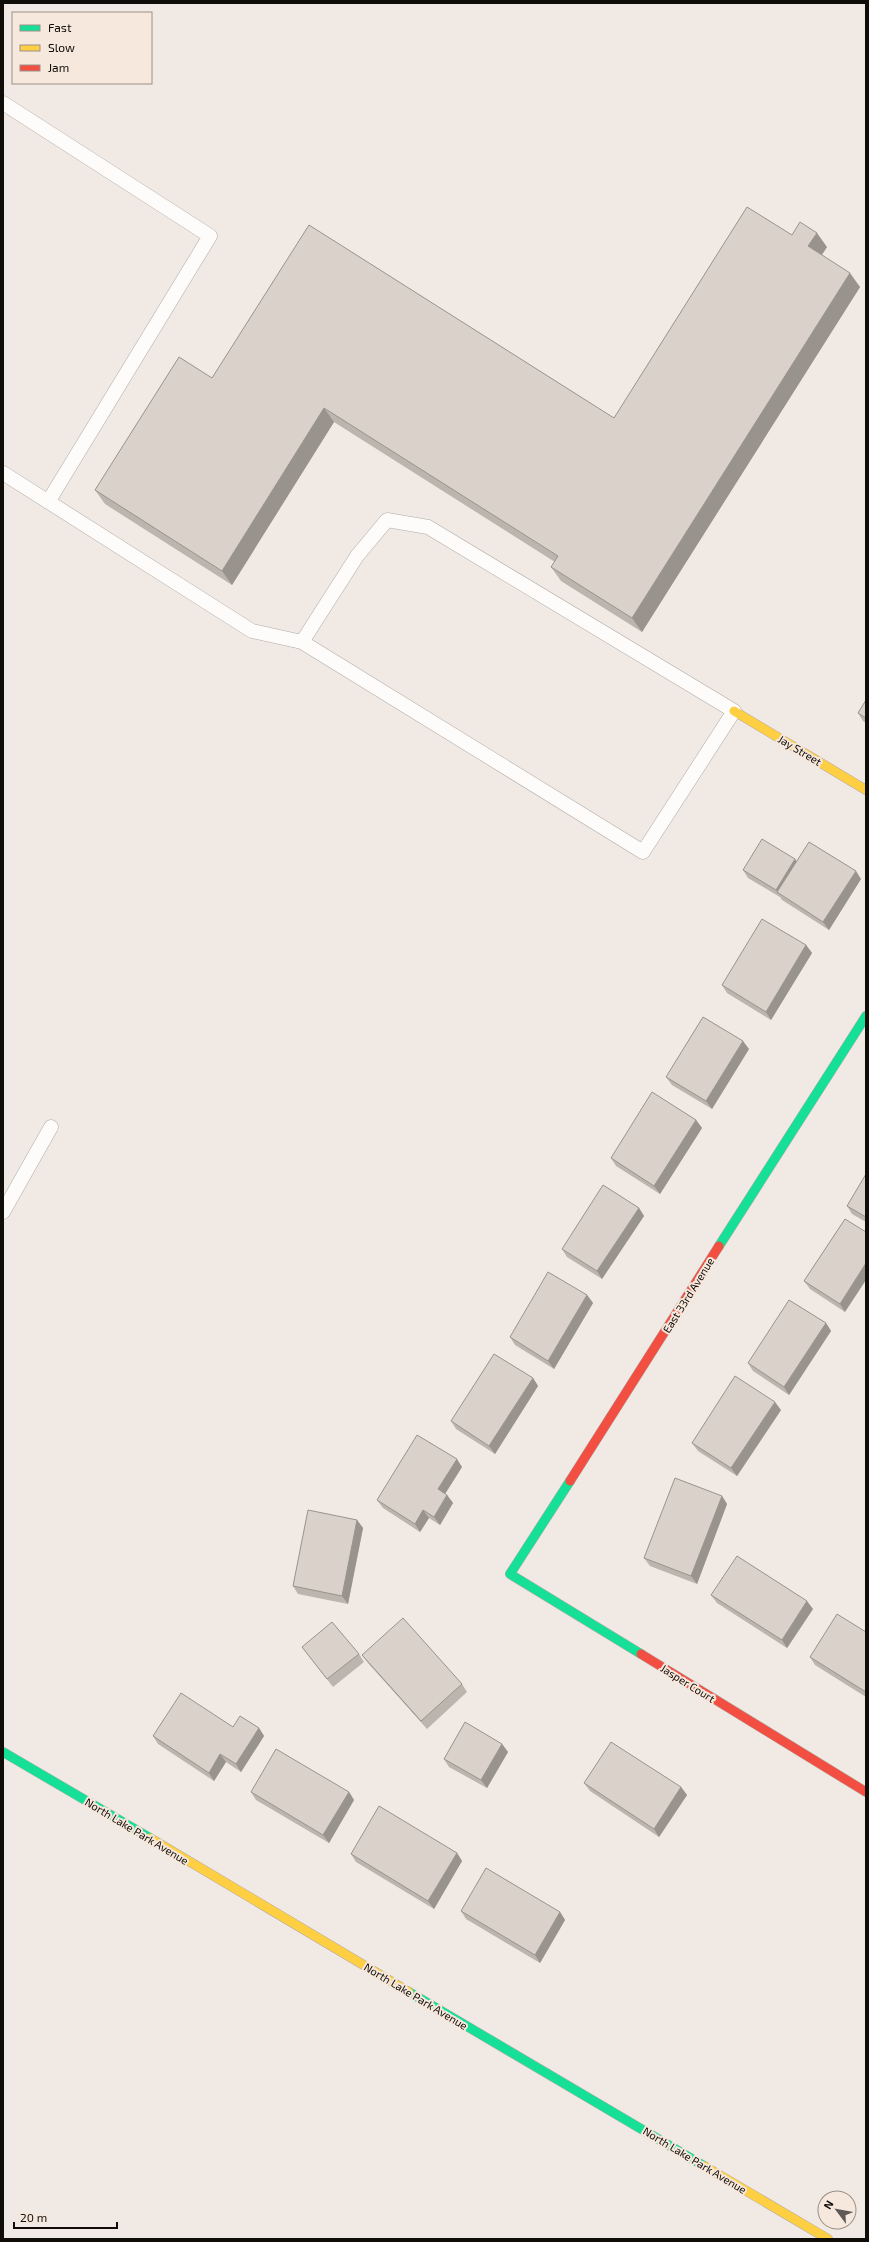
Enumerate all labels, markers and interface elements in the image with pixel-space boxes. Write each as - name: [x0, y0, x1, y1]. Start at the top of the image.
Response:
- legend: [12, 12, 152, 84]
- text: Fast: [48, 20, 72, 34]
- text: Slow: [48, 40, 75, 54]
- text: Jam: [48, 60, 69, 74]
- street label: Jay Street: [776, 732, 824, 768]
- street label: East 33rd Avenue: [660, 1255, 716, 1335]
- street label: Jasper Court: [658, 1661, 718, 1705]
- street label: North Lake Park Avenue: [83, 1795, 191, 1867]
- street label: North Lake Park Avenue: [362, 1960, 470, 2032]
- street label: North Lake Park Avenue: [641, 2124, 749, 2196]
- north arrow: [817, 2190, 857, 2230]
- text: N: [820, 2198, 836, 2211]
- scale bar: [14, 2204, 117, 2230]
- text: 20 m: [20, 2210, 47, 2224]

